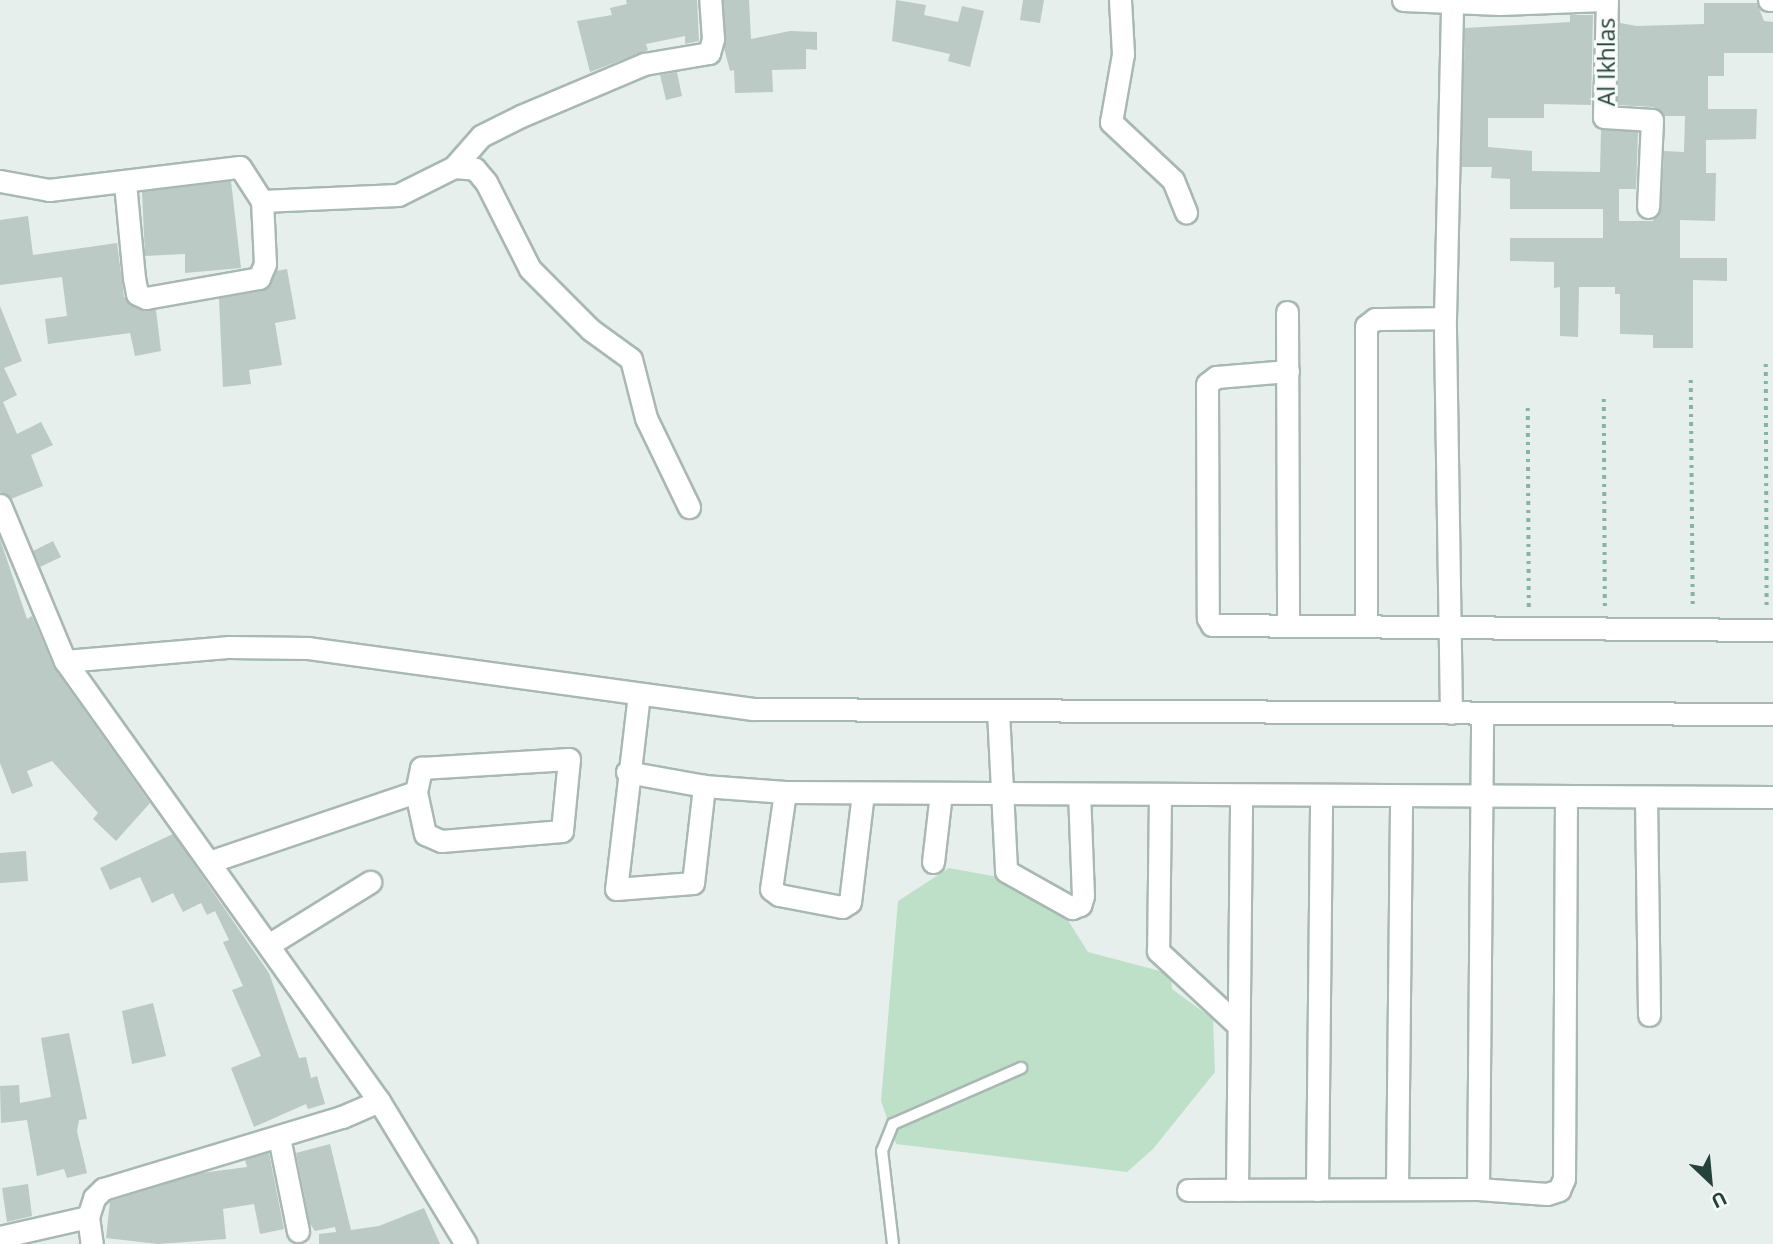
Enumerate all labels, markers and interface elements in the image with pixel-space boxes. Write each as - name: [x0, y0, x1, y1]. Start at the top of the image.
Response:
- street label: Al Ikhlas: [1592, 18, 1620, 106]
- north arrow: [1675, 1146, 1745, 1216]
- text: U: [1707, 1185, 1731, 1215]

